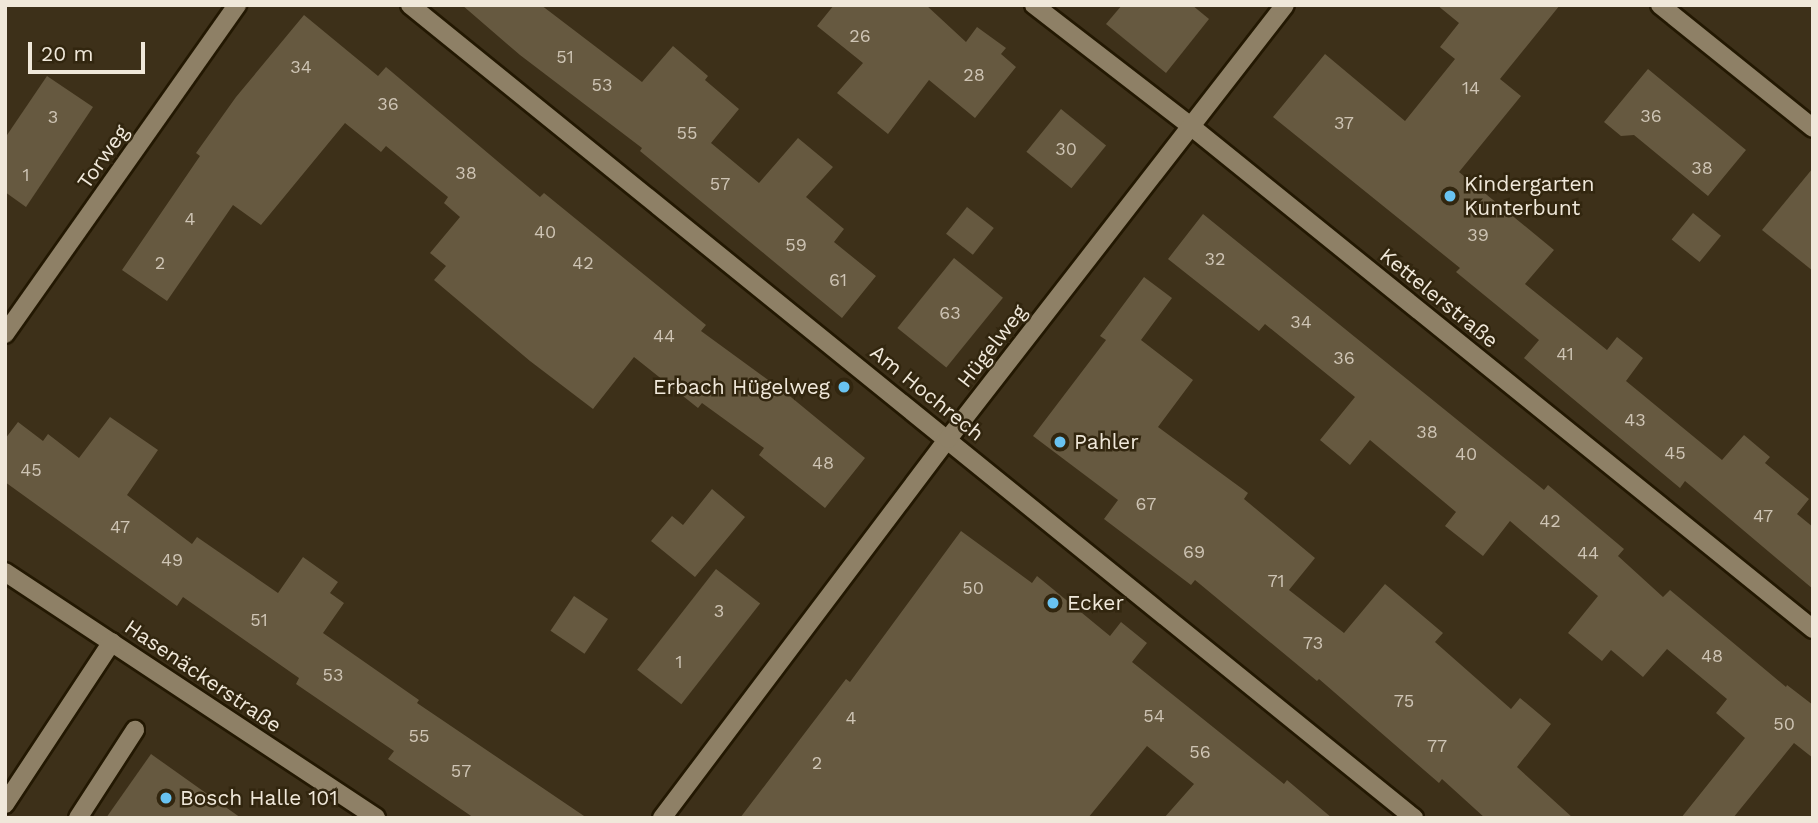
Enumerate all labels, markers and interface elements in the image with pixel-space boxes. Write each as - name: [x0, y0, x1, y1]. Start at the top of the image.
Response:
- house number: 26: [849, 25, 871, 47]
- scale bar: [32, 28, 149, 72]
- text: 20 m: [41, 41, 93, 66]
- house number: 51: [556, 46, 574, 68]
- house number: 34: [290, 56, 312, 78]
- house number: 28: [963, 64, 985, 86]
- house number: 53: [592, 74, 612, 96]
- house number: 14: [1462, 77, 1480, 99]
- house number: 36: [377, 93, 399, 115]
- house number: 36: [1640, 105, 1662, 127]
- house number: 3: [48, 106, 58, 128]
- house number: 37: [1334, 112, 1354, 134]
- street label: Torweg: [72, 120, 134, 194]
- house number: 55: [677, 122, 697, 144]
- house number: 30: [1055, 138, 1077, 160]
- house number: 38: [1691, 157, 1713, 179]
- house number: 38: [455, 162, 477, 184]
- house number: 1: [22, 164, 30, 186]
- place label: Kindergarten Kunterbunt: [1464, 171, 1595, 221]
- house number: 57: [710, 173, 730, 195]
- marker: Kindergarten Kunterbunt: [1442, 188, 1458, 204]
- house number: 4: [185, 208, 195, 230]
- house number: 40: [534, 221, 556, 243]
- house number: 39: [1467, 224, 1489, 246]
- house number: 59: [785, 234, 807, 256]
- street label: Kettelerstraße: [1375, 243, 1503, 353]
- house number: 32: [1205, 248, 1225, 270]
- house number: 2: [155, 252, 165, 274]
- house number: 42: [572, 252, 594, 274]
- house number: 61: [829, 269, 847, 291]
- street label: Hügelweg: [952, 300, 1032, 392]
- house number: 63: [939, 302, 961, 324]
- house number: 34: [1290, 311, 1312, 333]
- house number: 44: [653, 325, 675, 347]
- street label: Am Hochrech: [865, 340, 989, 446]
- house number: 41: [1556, 343, 1574, 365]
- house number: 36: [1333, 347, 1355, 369]
- place label: Erbach Hügelweg: [653, 374, 830, 400]
- marker: Erbach Hügelweg: [836, 379, 852, 395]
- house number: 43: [1624, 409, 1646, 431]
- house number: 38: [1416, 421, 1438, 443]
- place label: Pahler: [1074, 429, 1139, 455]
- marker: Pahler: [1052, 434, 1068, 450]
- house number: 45: [1664, 442, 1686, 464]
- house number: 40: [1455, 443, 1477, 465]
- house number: 48: [812, 452, 834, 474]
- house number: 45: [20, 459, 42, 481]
- house number: 67: [1136, 493, 1156, 515]
- house number: 47: [1753, 505, 1773, 527]
- house number: 42: [1539, 510, 1561, 532]
- house number: 47: [110, 516, 130, 538]
- house number: 69: [1183, 541, 1205, 563]
- house number: 44: [1577, 542, 1599, 564]
- house number: 49: [161, 549, 183, 571]
- house number: 71: [1267, 570, 1285, 592]
- house number: 50: [962, 577, 984, 599]
- place label: Ecker: [1067, 590, 1124, 616]
- marker: Ecker: [1045, 595, 1061, 611]
- house number: 3: [714, 600, 724, 622]
- house number: 51: [250, 609, 268, 631]
- street label: Hasenäckerstraße: [120, 614, 286, 738]
- house number: 73: [1303, 632, 1323, 654]
- house number: 48: [1701, 645, 1723, 667]
- house number: 1: [675, 651, 683, 673]
- house number: 53: [323, 664, 343, 686]
- house number: 75: [1394, 690, 1414, 712]
- house number: 54: [1143, 705, 1165, 727]
- house number: 4: [846, 707, 856, 729]
- house number: 50: [1773, 713, 1795, 735]
- house number: 55: [409, 725, 429, 747]
- house number: 77: [1427, 735, 1447, 757]
- house number: 56: [1189, 741, 1211, 763]
- house number: 2: [812, 752, 822, 774]
- house number: 57: [451, 760, 471, 782]
- place label: Bosch Halle 101: [180, 785, 338, 811]
- marker: Bosch Halle 101: [158, 790, 174, 806]

